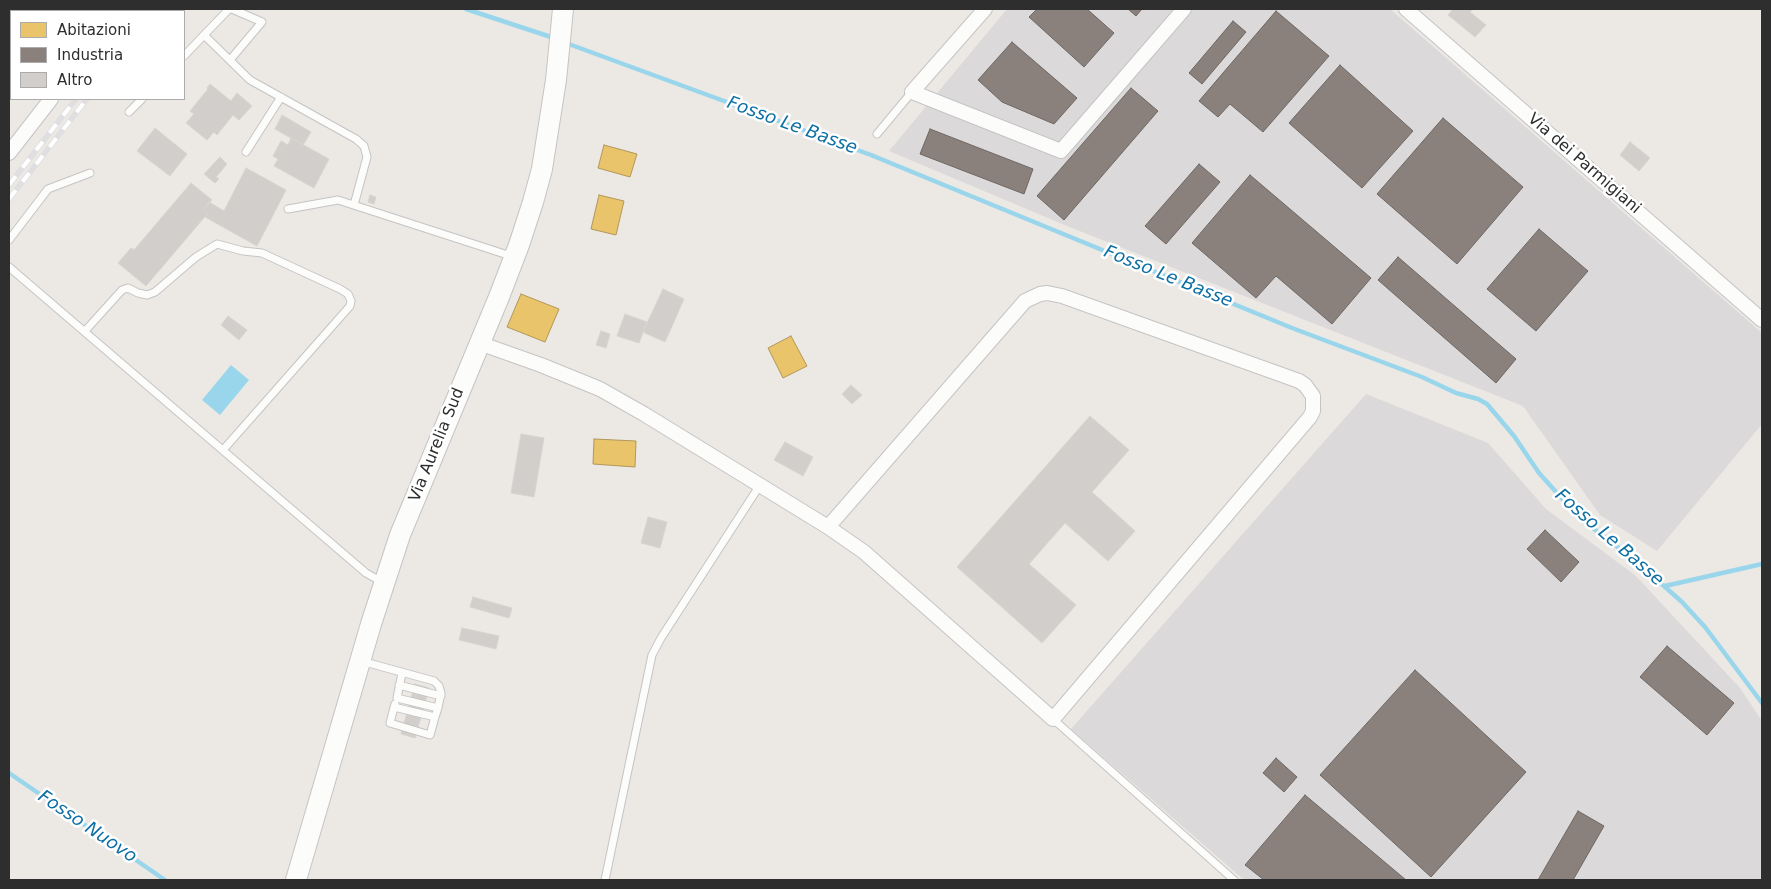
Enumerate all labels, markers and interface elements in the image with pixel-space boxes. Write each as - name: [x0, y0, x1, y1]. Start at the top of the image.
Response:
- legend: [10, 10, 185, 100]
- text: Abitazioni: [57, 21, 131, 39]
- text: Industria: [57, 46, 123, 64]
- text: Altro: [57, 71, 92, 89]
- water label: Fosso Le Basse: [724, 92, 860, 160]
- street label: Via dei Parmigiani: [1524, 110, 1644, 218]
- water label: Fosso Le Basse: [1100, 241, 1236, 313]
- street label: Via Aurelia Sud: [405, 385, 469, 505]
- water label: Fosso Le Basse: [1550, 485, 1668, 591]
- water label: Fosso Nuovo: [34, 786, 140, 868]

